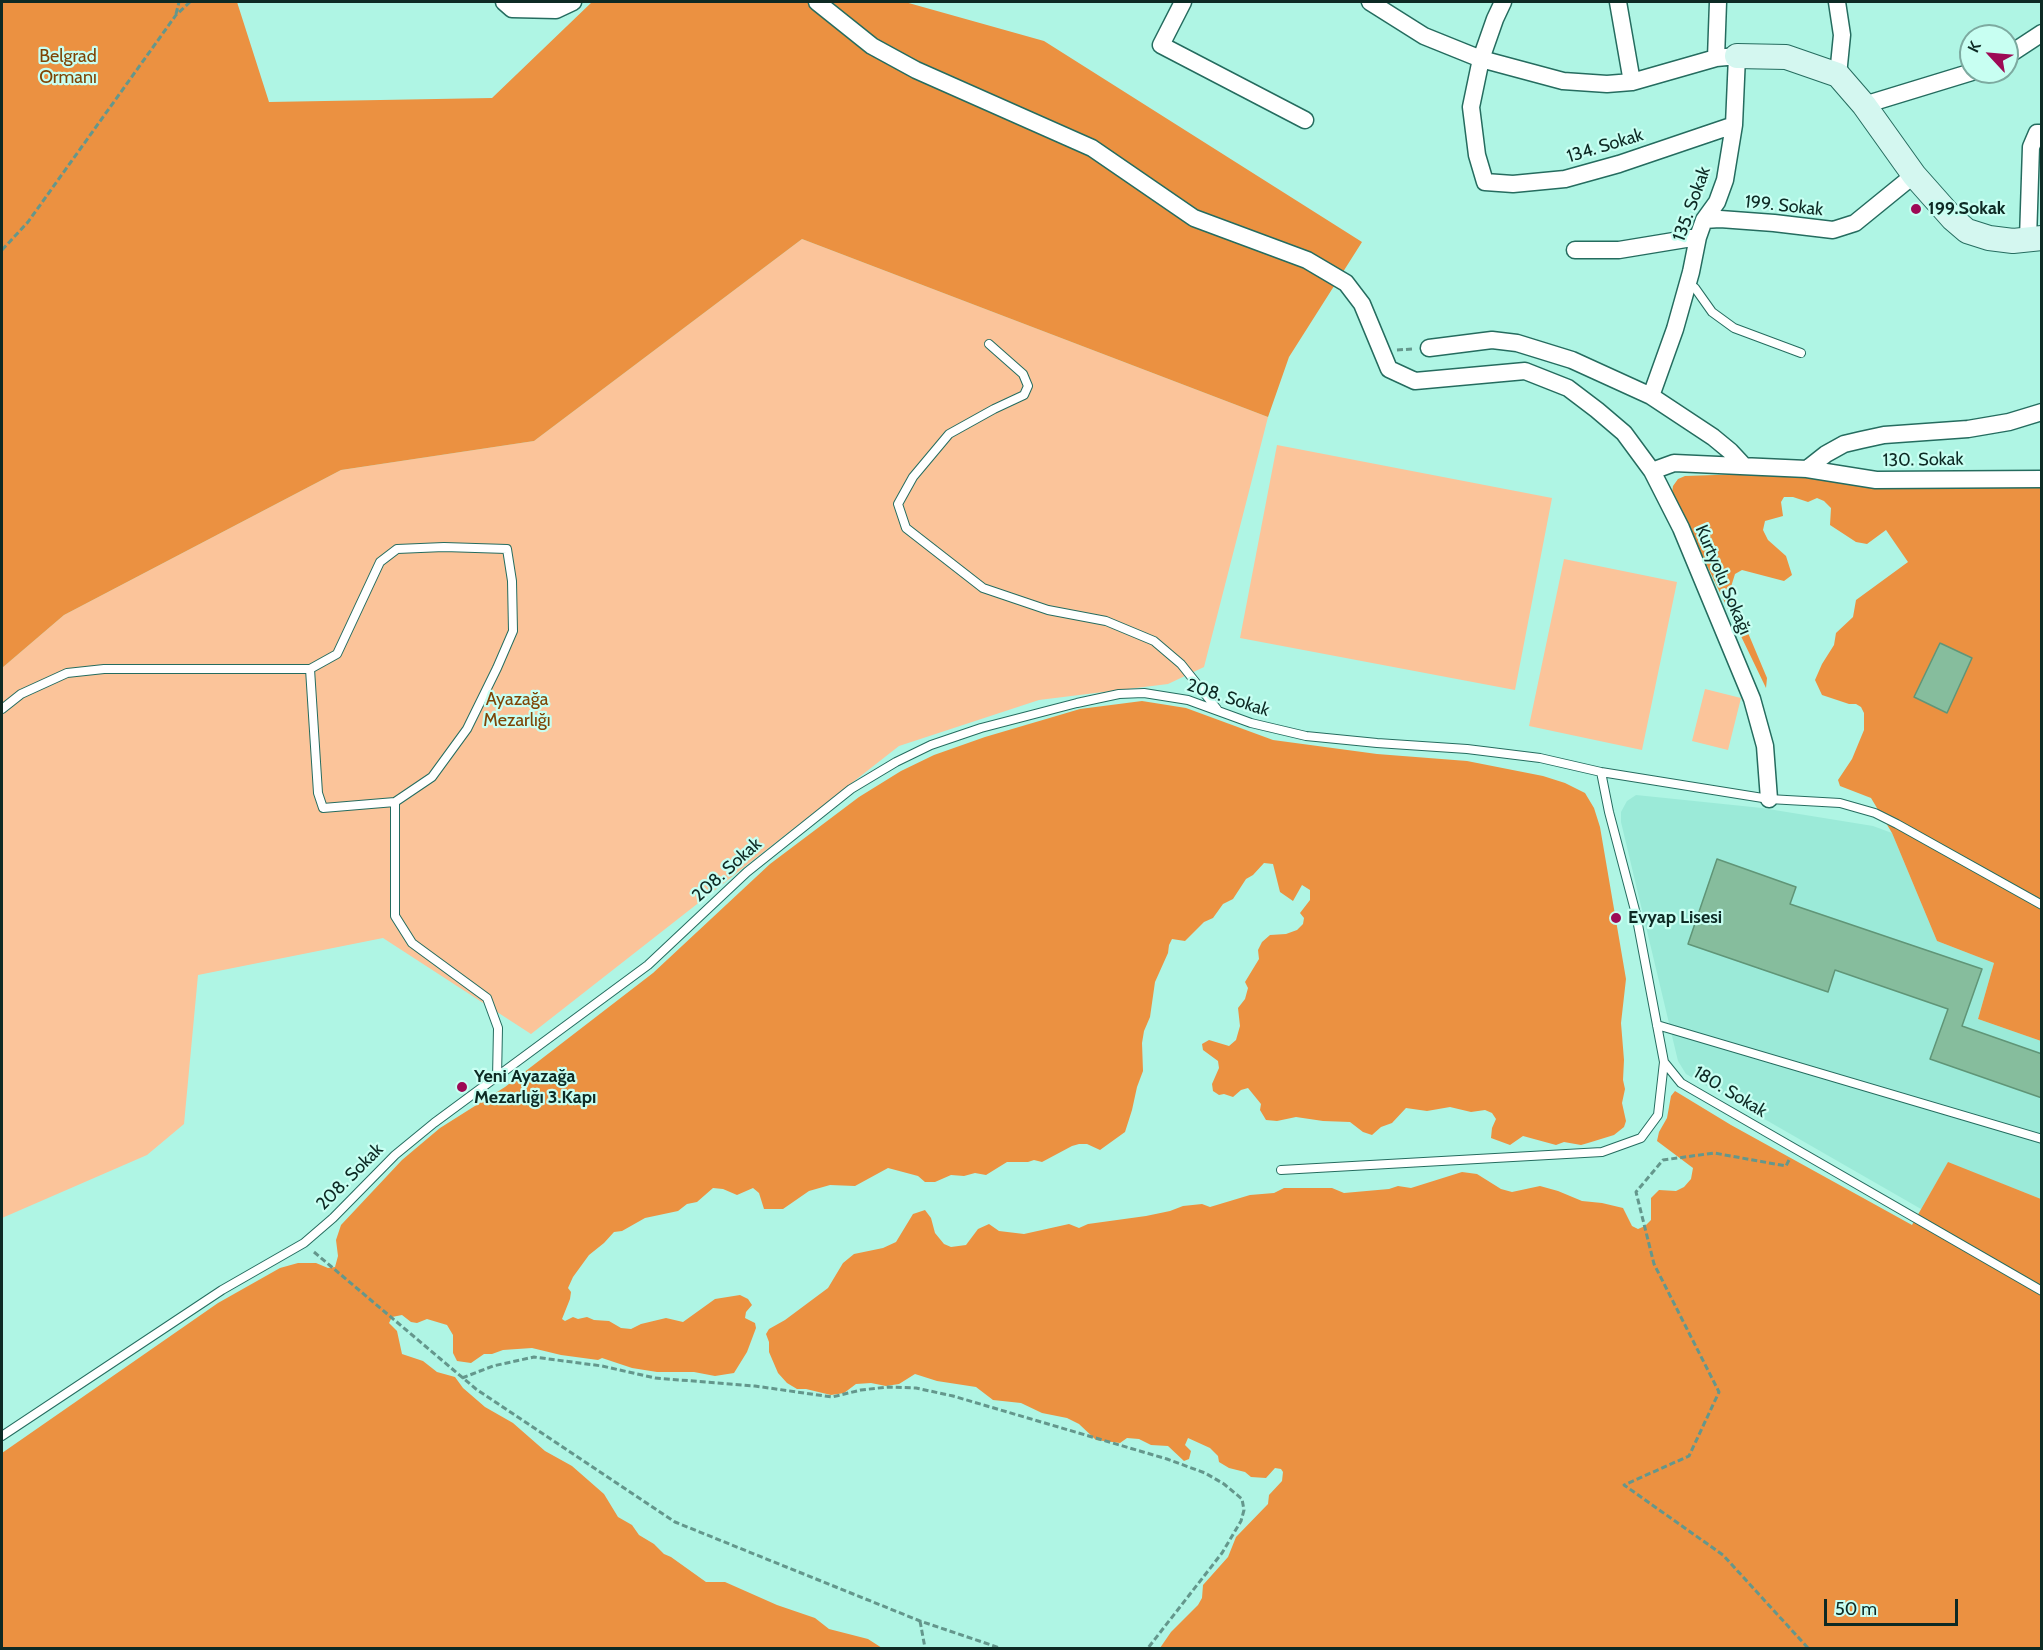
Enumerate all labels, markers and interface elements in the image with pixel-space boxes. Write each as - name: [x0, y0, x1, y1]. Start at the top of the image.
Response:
- north arrow: [1959, 24, 2019, 84]
- text: K: [1963, 38, 1985, 55]
- park label: Belgrad Ormanı: [39, 46, 97, 88]
- street label: 134. Sokak: [1564, 124, 1646, 168]
- street label: 135. Sokak: [1668, 164, 1716, 244]
- street label: 199. Sokak: [1744, 191, 1824, 221]
- place label: 199.Sokak: [1928, 198, 2006, 220]
- marker: 199.Sokak: [1909, 202, 1923, 216]
- street label: 130. Sokak: [1882, 448, 1964, 472]
- street label: Kurtyolu Sokağı: [1690, 522, 1756, 638]
- street label: 208. Sokak: [1184, 674, 1272, 722]
- park label: Ayazağa Mezarlığı: [483, 689, 551, 732]
- street label: 208. Sokak: [688, 833, 766, 907]
- place label: Evyap Lisesi: [1628, 907, 1722, 929]
- marker: Evyap Lisesi: [1609, 911, 1623, 925]
- street label: 180. Sokak: [1689, 1062, 1771, 1122]
- place label: Yeni Ayazağa Mezarlığı 3.Kapı: [474, 1066, 596, 1108]
- marker: Yeni Ayazağa Mezarlığı 3.Kapı: [455, 1080, 469, 1094]
- street label: 208. Sokak: [312, 1139, 388, 1215]
- scale bar: [1827, 1587, 1960, 1625]
- text: 50 m: [1835, 1598, 1877, 1620]

